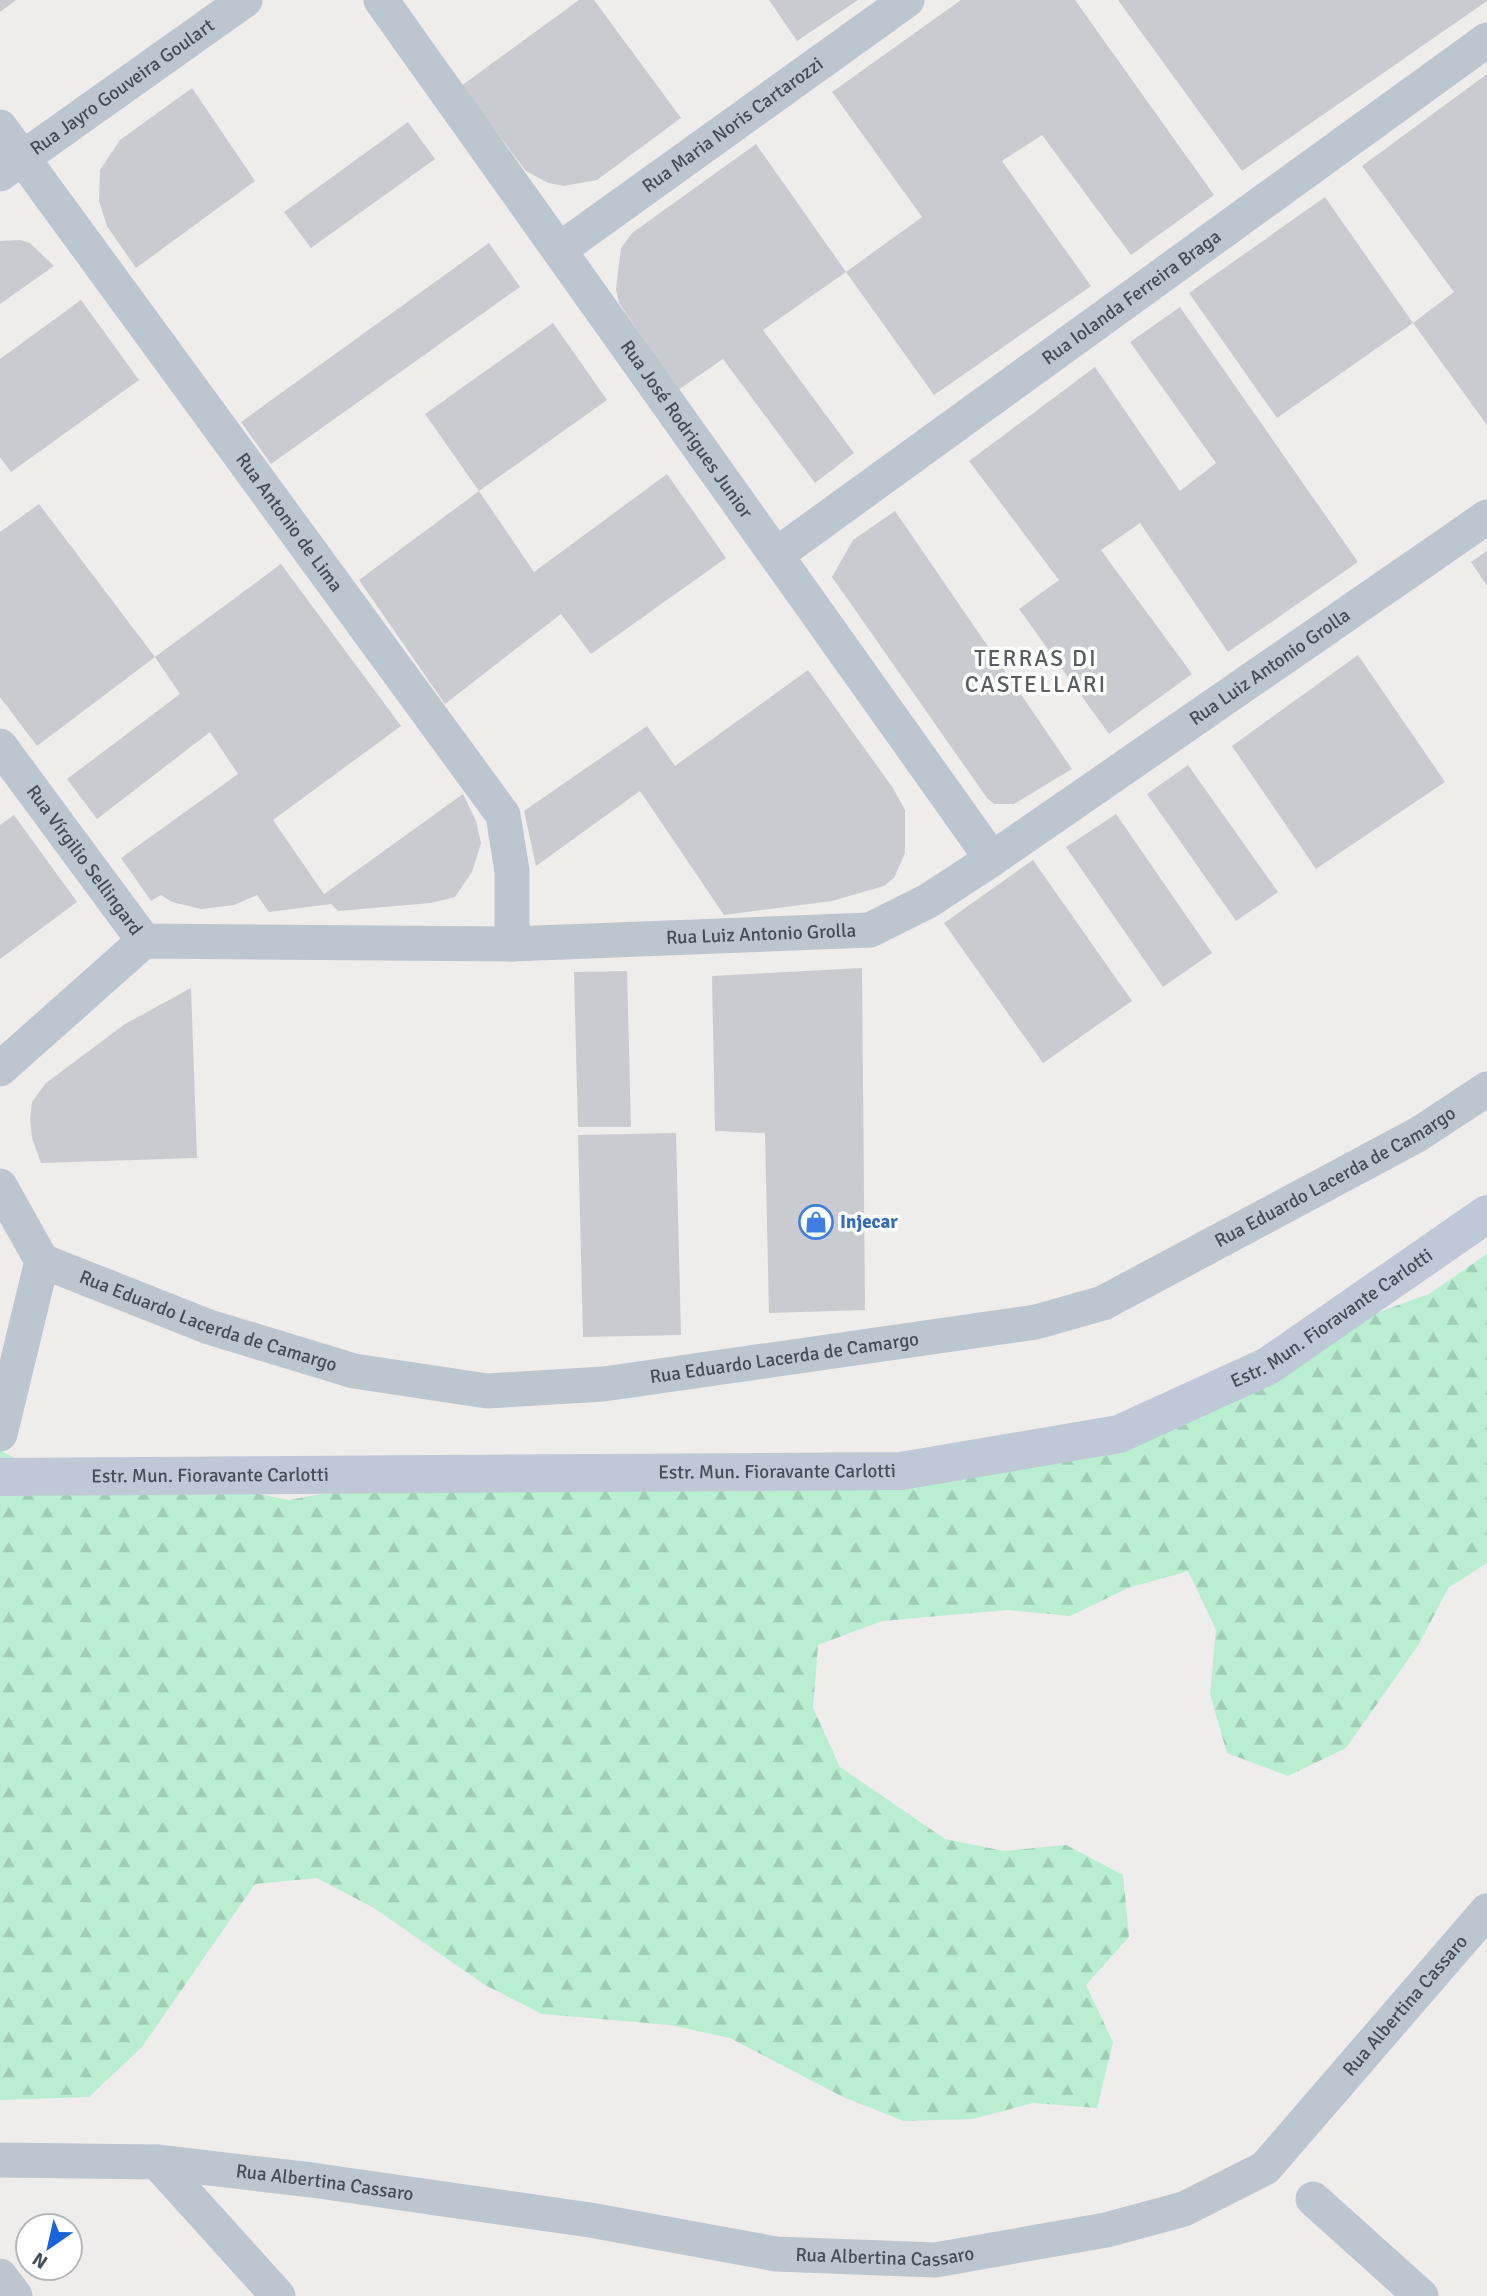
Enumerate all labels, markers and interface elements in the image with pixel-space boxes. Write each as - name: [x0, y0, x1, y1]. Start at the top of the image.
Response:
- street label: Rua Jayro Gouveira Goulart: [26, 13, 219, 161]
- street label: Rua Maria Noris Cartarozzi: [638, 52, 828, 198]
- street label: Rua Iolanda Ferreira Braga: [1037, 225, 1226, 370]
- street label: Rua José Rodrigues Junior: [615, 336, 758, 523]
- street label: Rua Antonio de Lima: [230, 448, 348, 597]
- street label: Rua Luiz Antonio Grolla: [1185, 603, 1355, 731]
- district label: TERRAS DI CASTELLARI: [965, 644, 1107, 699]
- street label: Rua Vírgilio Sellingard: [21, 780, 148, 940]
- street label: Rua Luiz Antonio Grolla: [666, 919, 857, 950]
- street label: Rua Eduardo Lacerda de Camargo: [1210, 1101, 1460, 1253]
- shop icon: Injecar: [797, 1203, 835, 1241]
- place label: Injecar: [840, 1210, 898, 1234]
- street label: Estr. Mun. Fioravante Carlotti: [1227, 1243, 1437, 1393]
- street label: Rua Eduardo Lacerda de Camargo: [76, 1265, 340, 1377]
- street label: Rua Eduardo Lacerda de Camargo: [648, 1327, 921, 1389]
- street label: Estr. Mun. Fioravante Carlotti: [658, 1459, 896, 1485]
- street label: Estr. Mun. Fioravante Carlotti: [91, 1463, 329, 1488]
- street label: Rua Albertina Cassaro: [1338, 1930, 1473, 2081]
- street label: Rua Albertina Cassaro: [234, 2159, 415, 2206]
- north arrow: [14, 2212, 84, 2282]
- street label: Rua Albertina Cassaro: [795, 2241, 976, 2272]
- text: N: [28, 2247, 52, 2274]

